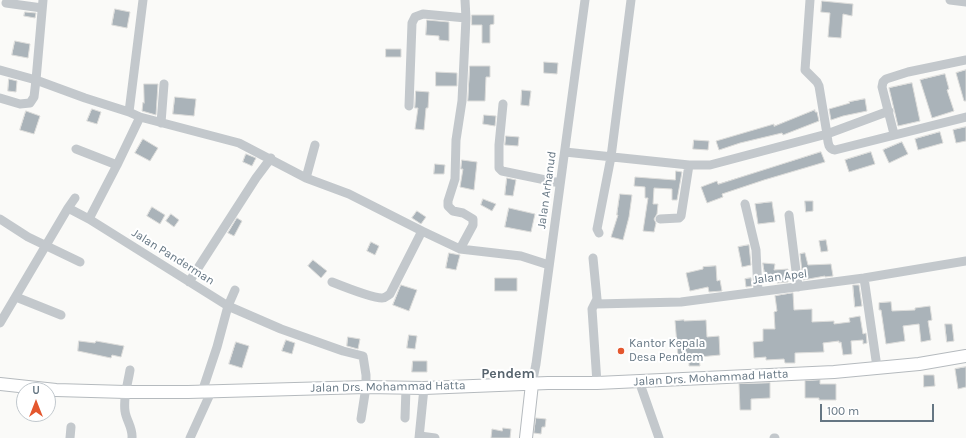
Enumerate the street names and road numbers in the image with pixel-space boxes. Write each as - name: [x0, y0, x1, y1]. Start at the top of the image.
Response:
- street label: Jalan Arhanud: [534, 150, 560, 230]
- street label: Jalan Panderman: [129, 226, 217, 288]
- street label: Jalan Apel: [752, 267, 808, 287]
- street label: Jalan Drs. Mohammad Hatta: [633, 367, 789, 389]
- street label: Jalan Drs. Mohammad Hatta: [310, 378, 466, 396]

